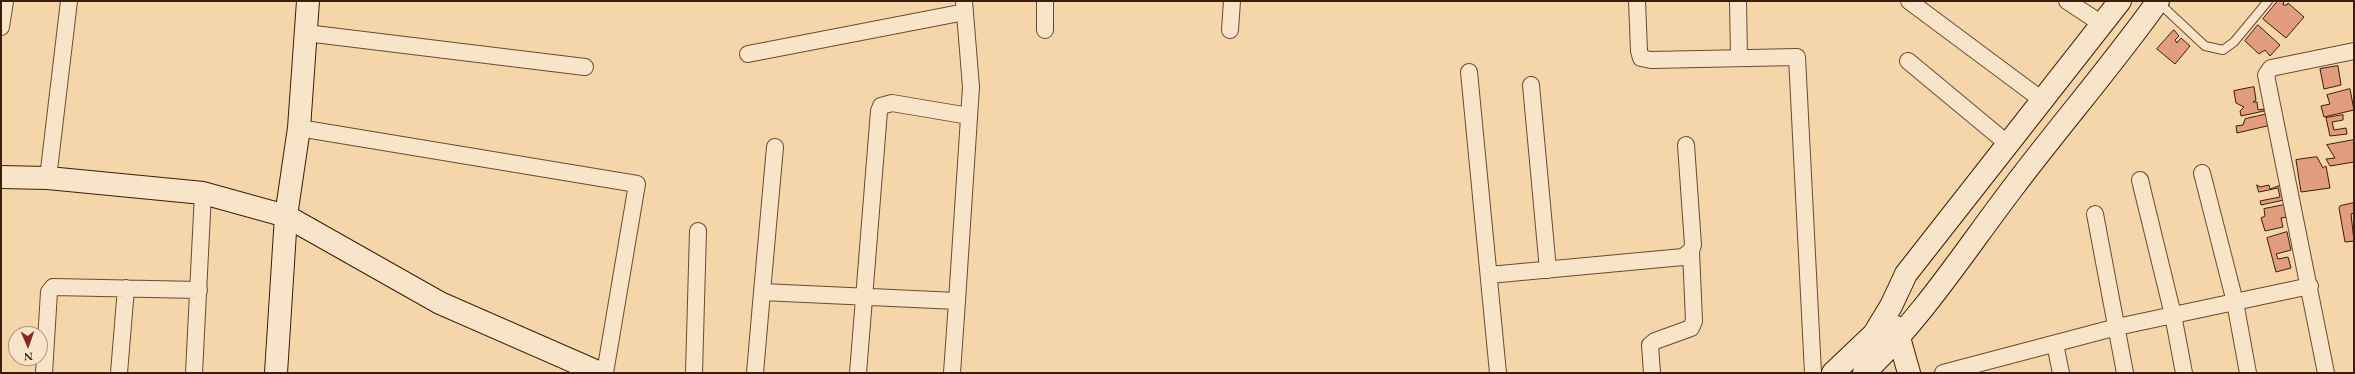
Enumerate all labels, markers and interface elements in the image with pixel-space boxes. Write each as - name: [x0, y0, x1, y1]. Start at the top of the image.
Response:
- north arrow: [8, 326, 48, 366]
- text: N: [24, 350, 33, 364]

